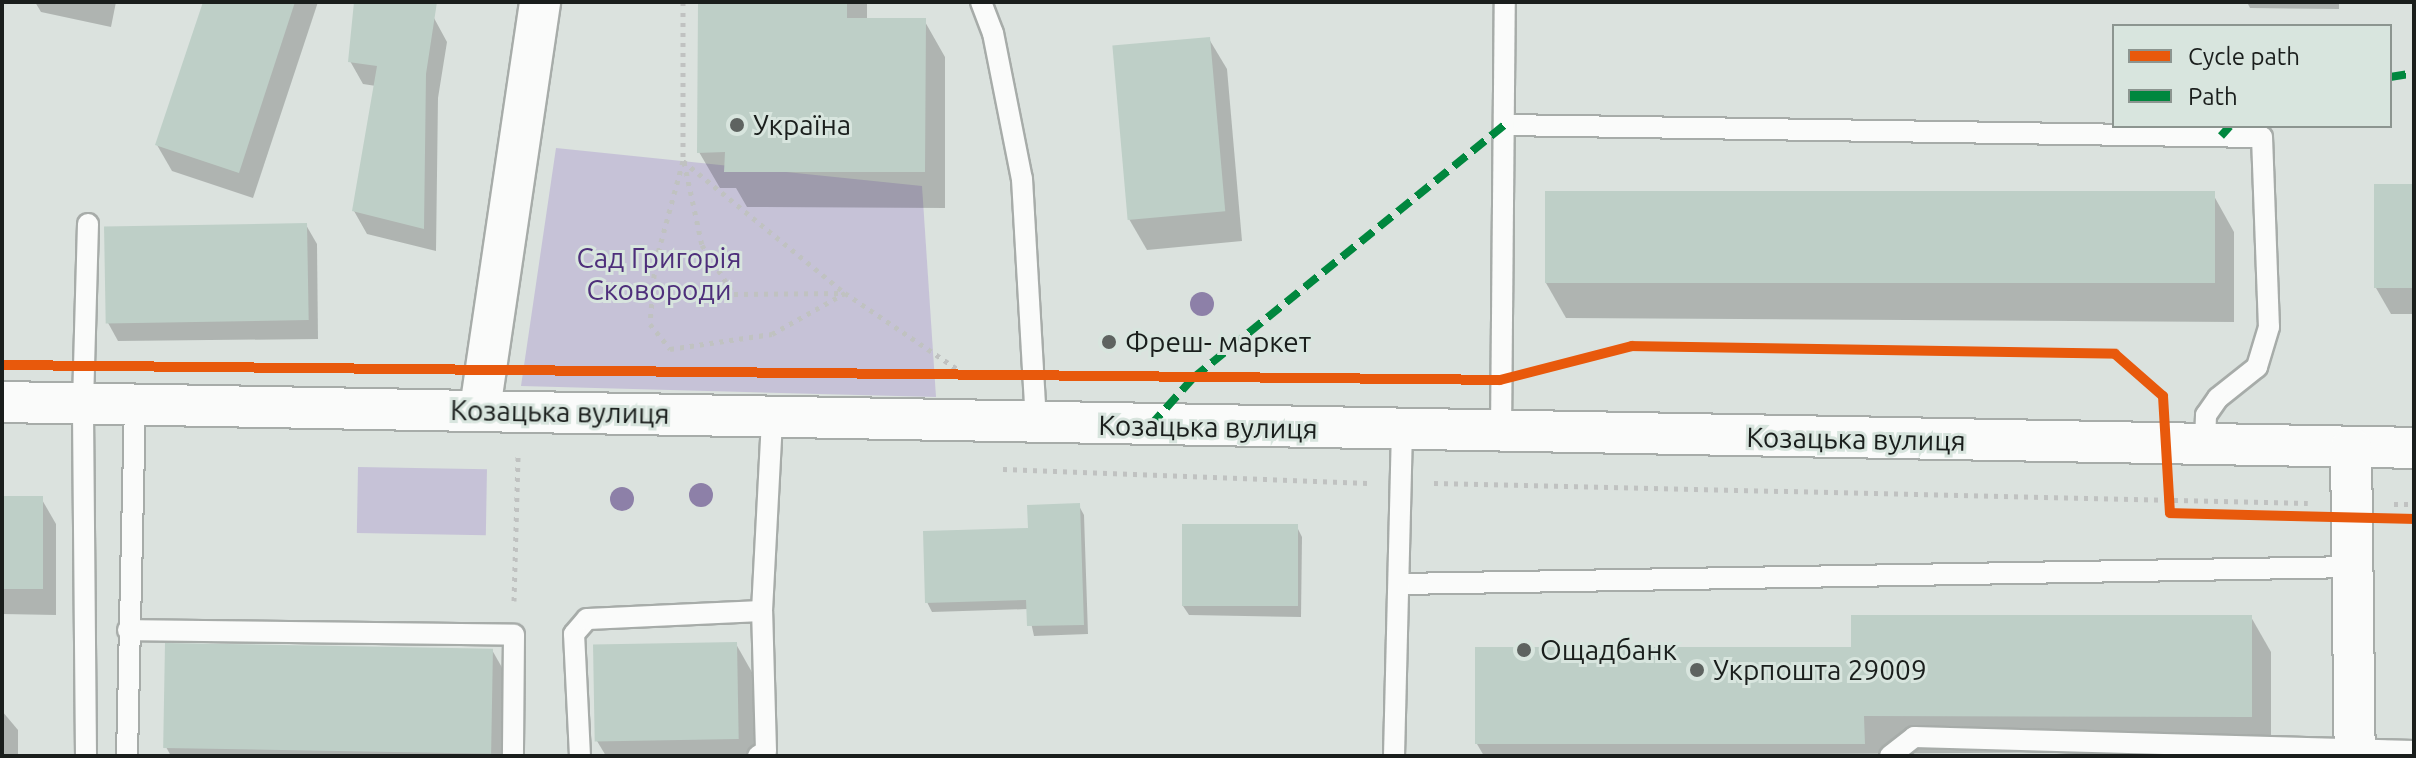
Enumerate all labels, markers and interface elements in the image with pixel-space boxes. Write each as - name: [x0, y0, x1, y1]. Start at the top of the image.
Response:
- legend: [2112, 24, 2392, 128]
- text: Cycle path: [2188, 43, 2300, 70]
- text: Path: [2188, 83, 2238, 110]
- place label: Україна: [753, 108, 851, 142]
- marker: Україна: [728, 116, 746, 134]
- park label: Сад Григорія Сковороди: [577, 241, 741, 307]
- place label: Фреш- маркет: [1125, 325, 1311, 359]
- marker: Фреш- маркет: [1100, 333, 1118, 351]
- street label: Козацька вулиця: [450, 393, 670, 431]
- street label: Козацька вулиця: [1098, 408, 1318, 446]
- street label: Козацька вулиця: [1746, 420, 1966, 458]
- place label: Ощадбанк: [1540, 633, 1677, 667]
- marker: Ощадбанк: [1515, 641, 1533, 659]
- place label: Укрпошта 29009: [1713, 653, 1927, 687]
- marker: Укрпошта 29009: [1688, 661, 1706, 679]

